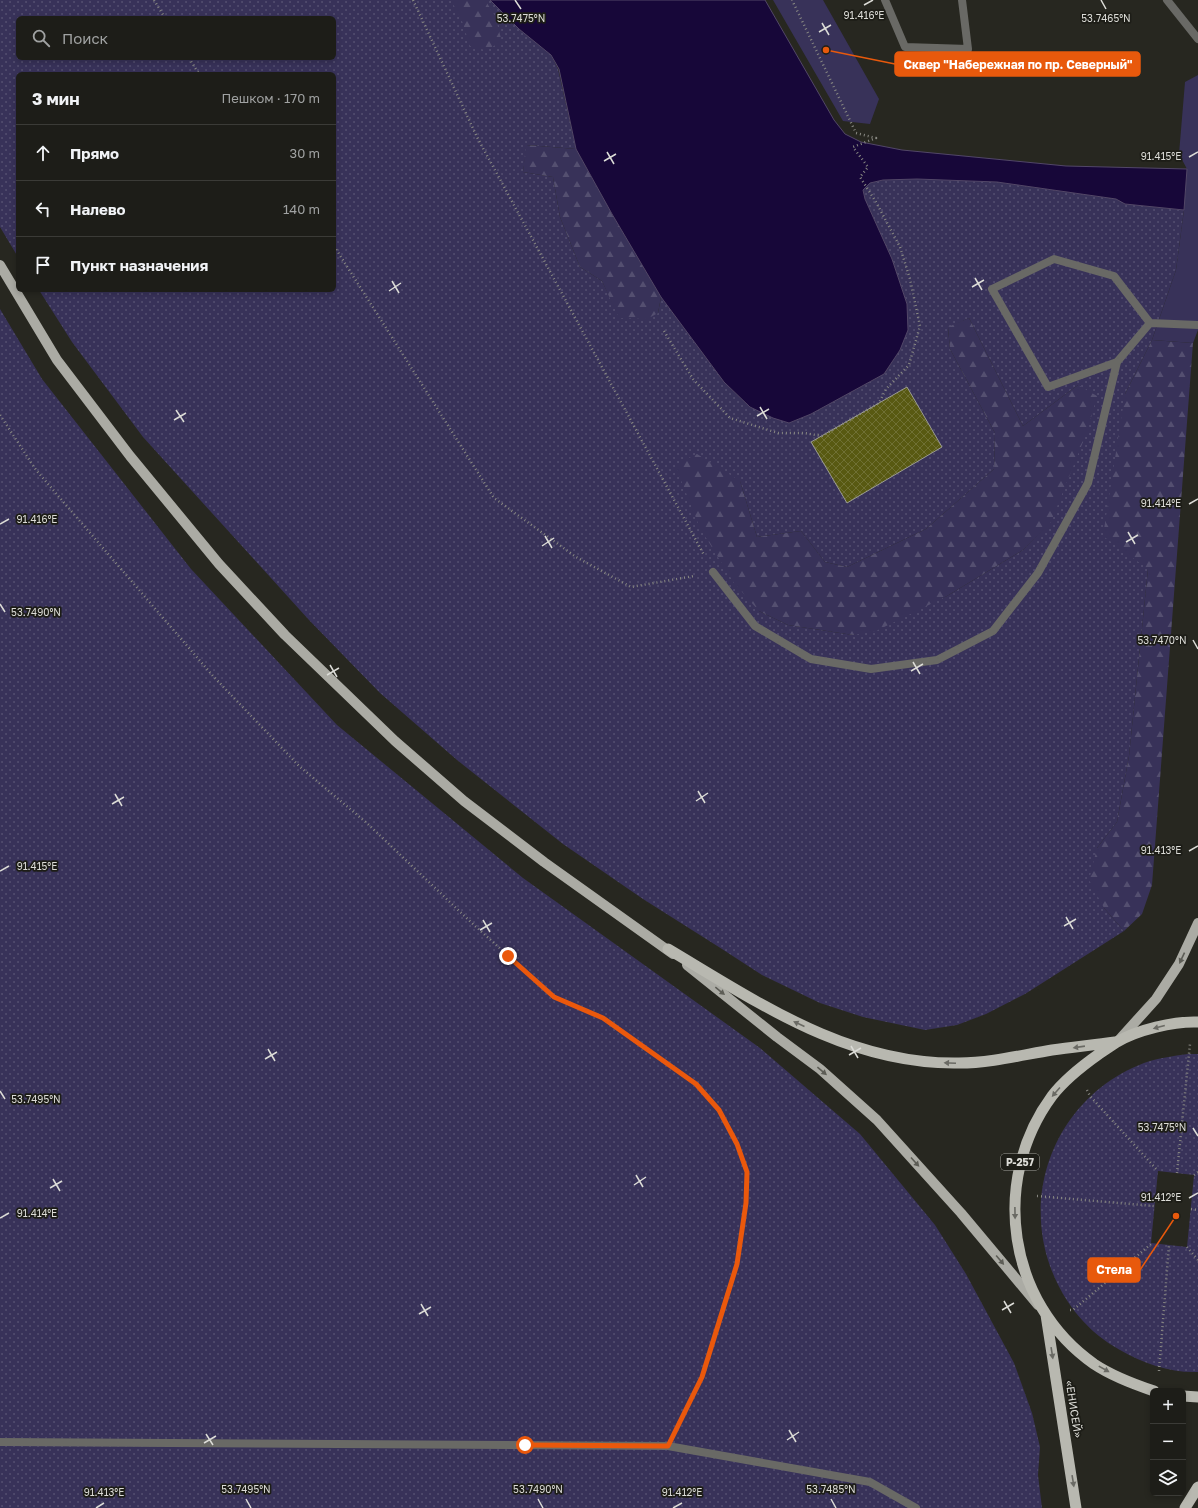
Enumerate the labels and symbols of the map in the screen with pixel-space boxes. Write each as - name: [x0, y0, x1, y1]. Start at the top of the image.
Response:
- text: 91.416°E: [844, 9, 884, 21]
- text: 53.7475°N: [497, 12, 545, 24]
- text: 53.7465°N: [1081, 12, 1131, 24]
- callout: Сквер "Набережная по пр. Северный": [895, 52, 1140, 76]
- text: Сквер "Набережная по пр. Северный": [903, 57, 1133, 72]
- text: 91.415°E: [1141, 150, 1181, 162]
- text: 91.414°E: [1141, 497, 1181, 509]
- text: 91.416°E: [17, 513, 57, 525]
- text: 53.7490°N: [11, 606, 61, 618]
- text: 53.7470°N: [1137, 634, 1187, 646]
- text: 91.413°E: [1141, 844, 1181, 856]
- text: 91.415°E: [17, 860, 57, 872]
- route end: [499, 947, 517, 965]
- one-way arrow: [1179, 952, 1185, 964]
- one-way arrow: [714, 987, 725, 996]
- one-way arrow: [792, 1020, 804, 1026]
- one-way arrow: [1153, 1024, 1165, 1030]
- one-way arrow: [1073, 1043, 1085, 1050]
- one-way arrow: [944, 1059, 956, 1066]
- one-way arrow: [817, 1067, 827, 1076]
- one-way arrow: [1051, 1087, 1060, 1098]
- text: 53.7495°N: [11, 1093, 61, 1105]
- text: 53.7475°N: [1138, 1121, 1186, 1133]
- road number: Р-257: [1001, 1154, 1039, 1170]
- one-way arrow: [911, 1156, 920, 1167]
- text: 91.412°E: [1141, 1191, 1181, 1203]
- text: 91.414°E: [17, 1207, 57, 1219]
- one-way arrow: [1012, 1207, 1018, 1220]
- one-way arrow: [996, 1255, 1005, 1265]
- callout: Стела: [1088, 1258, 1140, 1282]
- text: Стела: [1096, 1262, 1132, 1277]
- one-way arrow: [1049, 1347, 1055, 1359]
- one-way arrow: [1099, 1366, 1110, 1373]
- street label: «ЕНИСЕЙ»: [1064, 1379, 1085, 1439]
- route start: [516, 1436, 534, 1454]
- one-way arrow: [1070, 1475, 1076, 1487]
- text: 53.7495°N: [221, 1483, 271, 1495]
- text: 53.7490°N: [513, 1483, 563, 1495]
- text: 53.7485°N: [806, 1483, 856, 1495]
- text: 91.413°E: [84, 1486, 124, 1498]
- text: 91.412°E: [662, 1486, 702, 1498]

